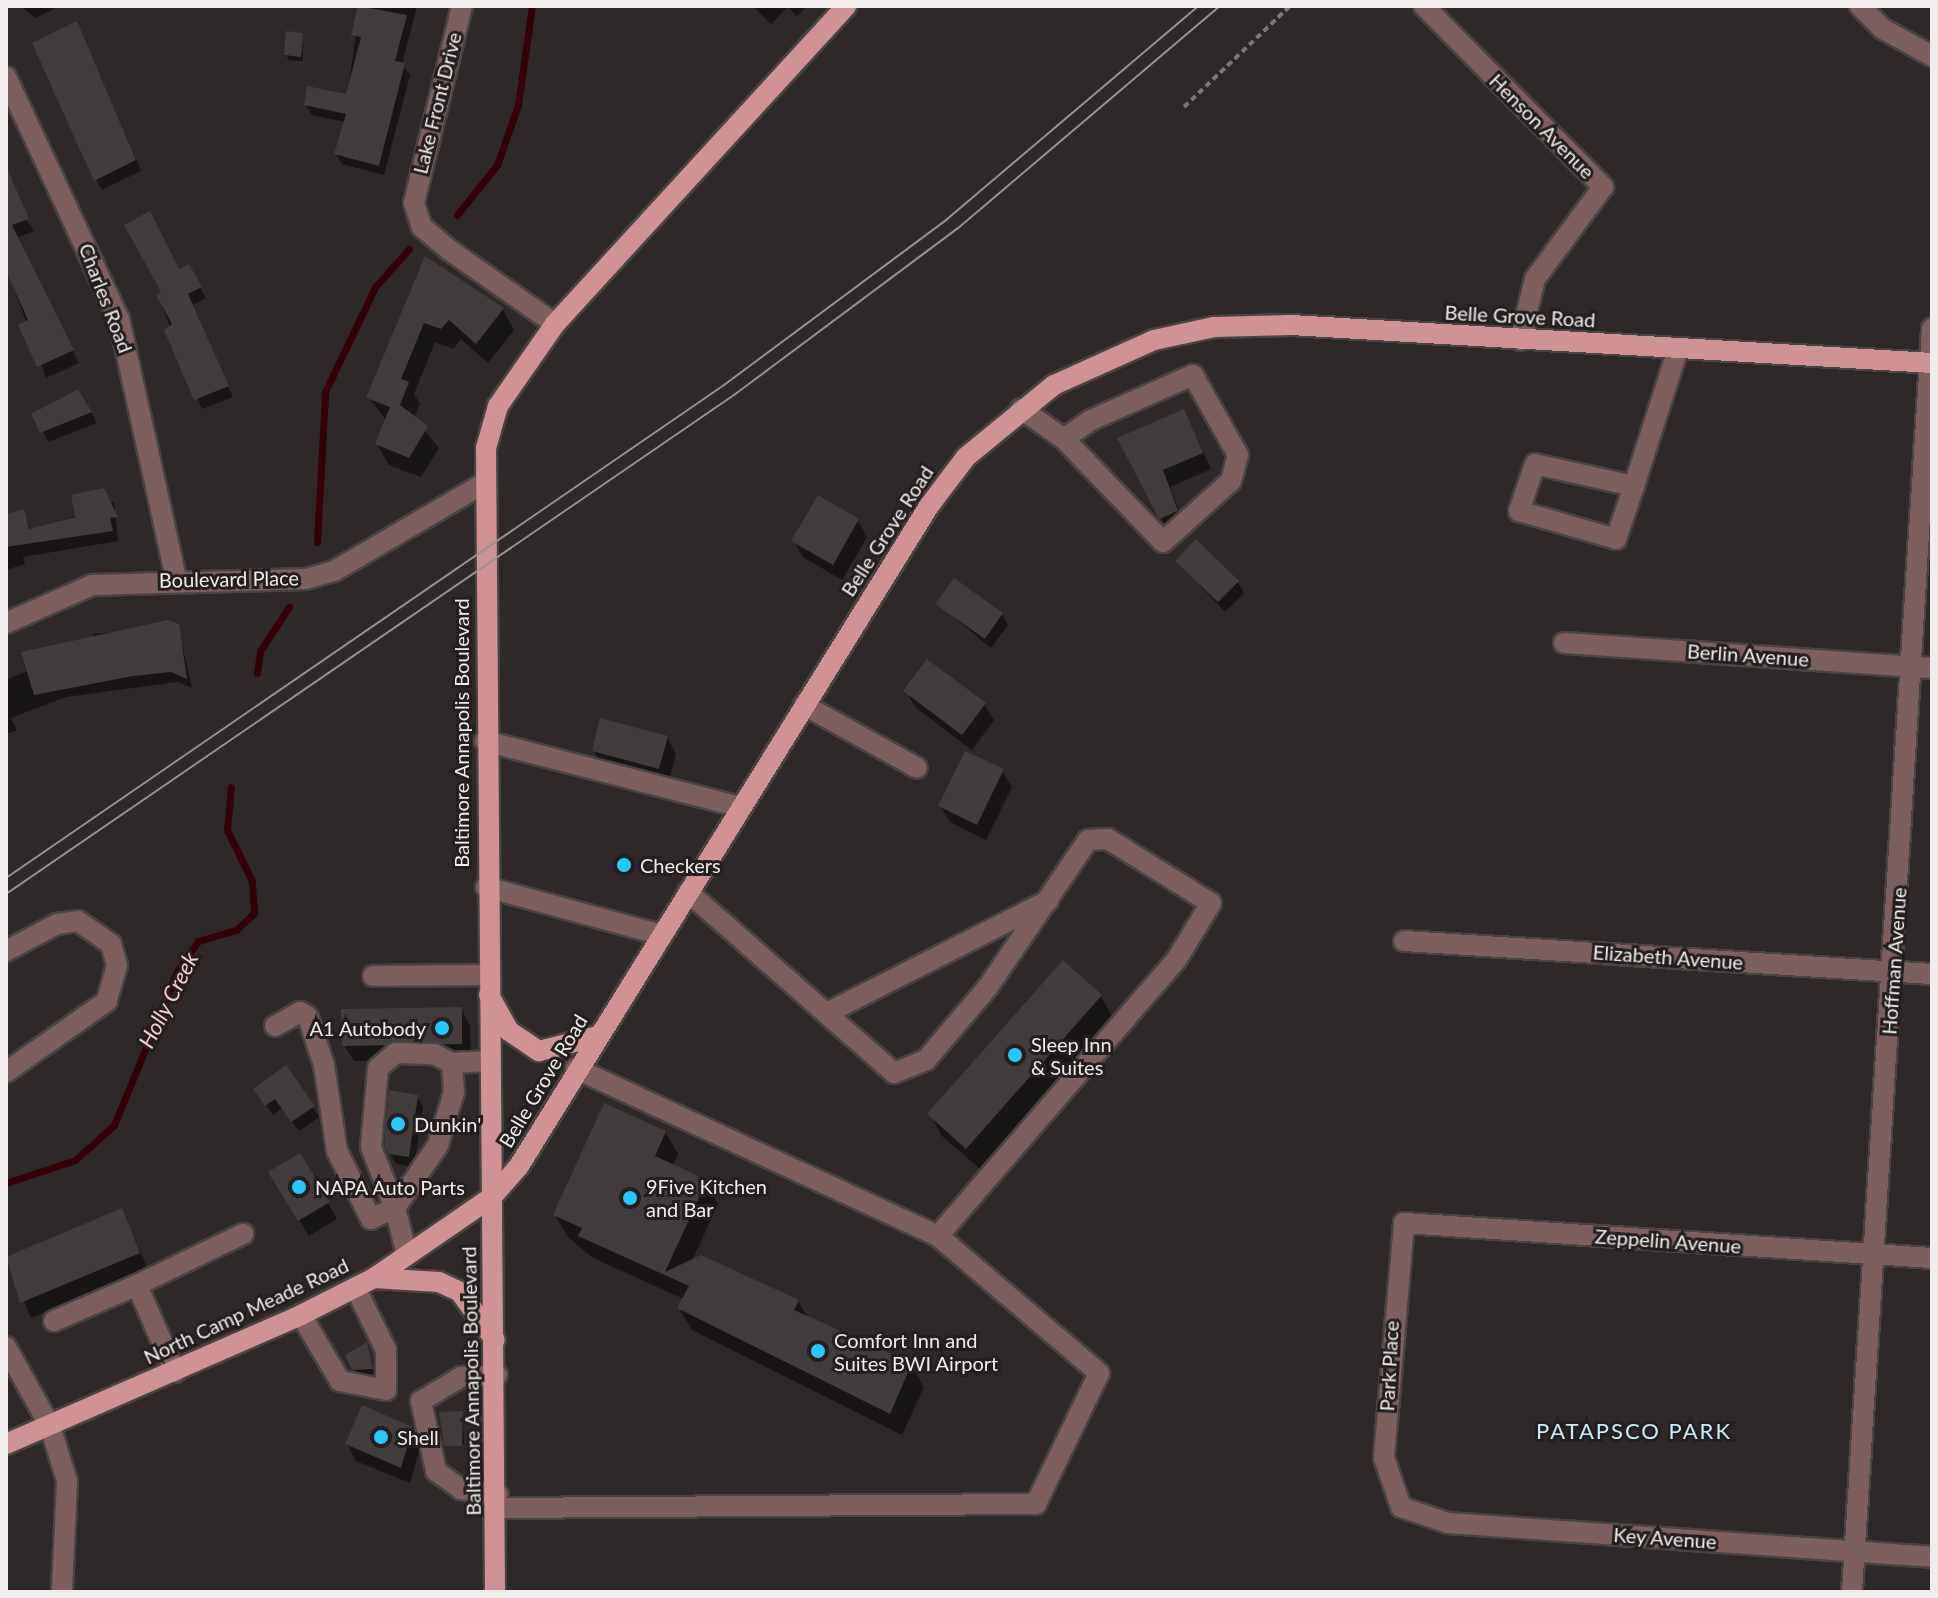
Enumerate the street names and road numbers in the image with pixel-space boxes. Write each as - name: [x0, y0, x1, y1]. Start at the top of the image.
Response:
- street label: Lake Front Drive: [408, 30, 466, 176]
- street label: Henson Avenue: [1484, 68, 1600, 184]
- street label: Charles Road: [74, 240, 138, 356]
- street label: Belle Grove Road: [1444, 300, 1596, 332]
- street label: Belle Grove Road: [836, 461, 938, 601]
- street label: Boulevard Place: [159, 566, 299, 592]
- street label: Baltimore Annapolis Boulevard: [449, 598, 473, 868]
- street label: Berlin Avenue: [1686, 639, 1810, 671]
- street label: Hoffman Avenue: [1877, 886, 1911, 1036]
- street label: Elizabeth Avenue: [1592, 940, 1744, 974]
- street label: Belle Grove Road: [494, 1010, 592, 1152]
- street label: Zeppelin Avenue: [1594, 1224, 1742, 1258]
- street label: Baltimore Annapolis Boulevard: [457, 1246, 485, 1516]
- street label: North Camp Meade Road: [140, 1253, 352, 1369]
- street label: Park Place: [1375, 1320, 1403, 1412]
- street label: Key Avenue: [1612, 1522, 1718, 1554]

